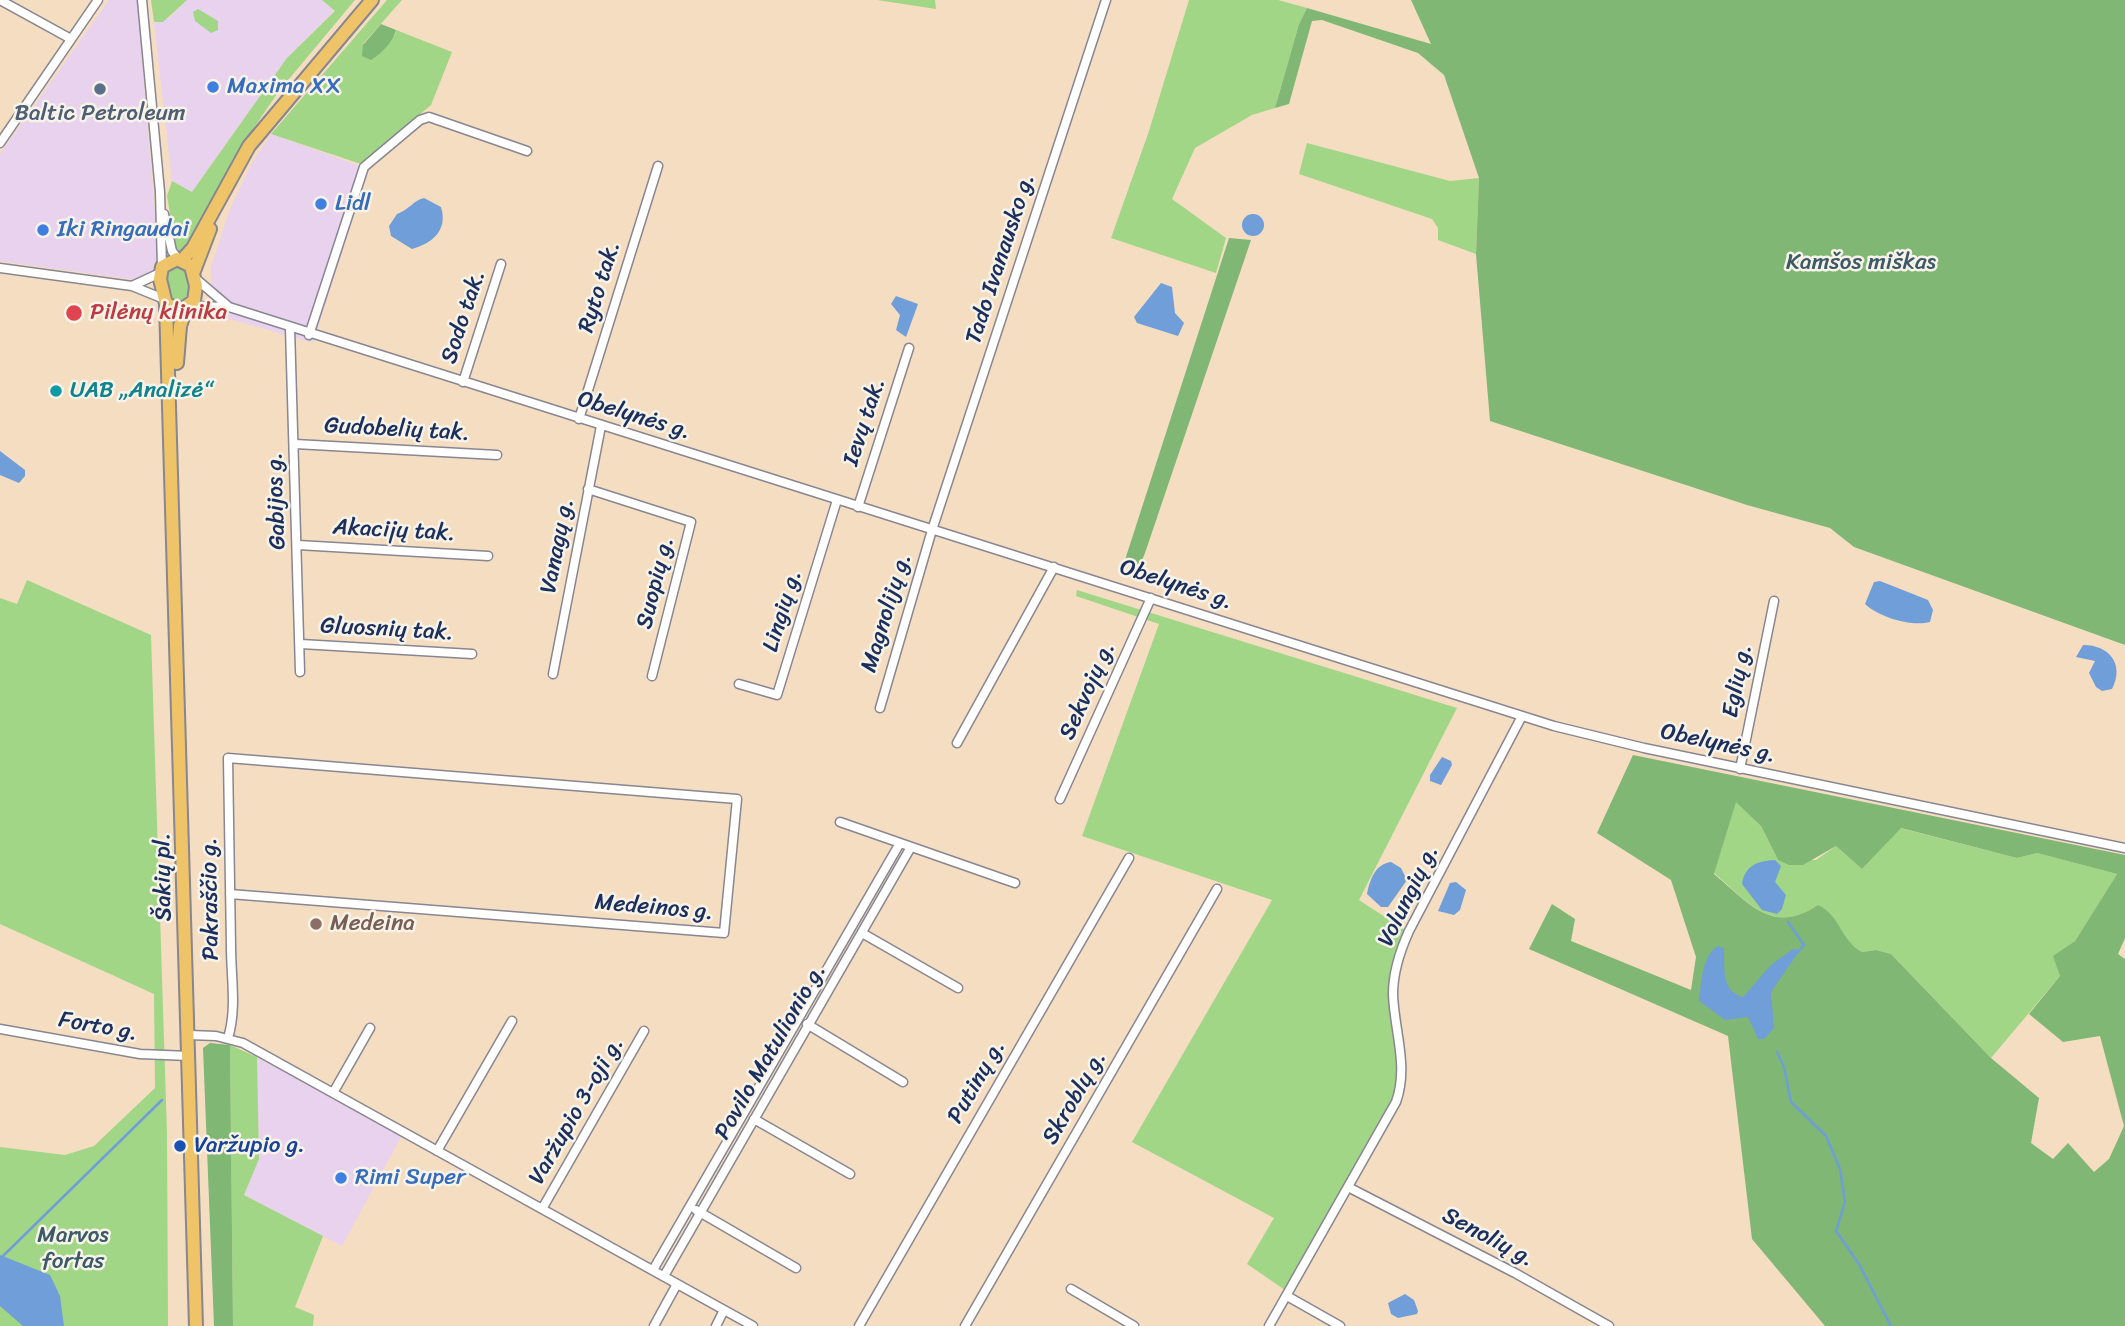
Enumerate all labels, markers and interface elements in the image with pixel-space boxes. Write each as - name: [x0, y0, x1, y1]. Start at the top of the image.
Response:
- place label: Maxima XX: [227, 73, 341, 101]
- marker: Maxima XX: [205, 79, 221, 95]
- marker: Baltic Petroleum: [92, 81, 108, 97]
- place label: Baltic Petroleum: [14, 100, 186, 128]
- street label: Tado Ivanausko g.: [960, 170, 1042, 348]
- place label: Lidl: [335, 190, 371, 218]
- marker: Lidl: [313, 196, 329, 212]
- place label: Iki Ringaudai: [57, 216, 189, 244]
- marker: Iki Ringaudai: [35, 222, 51, 238]
- street label: Ryto tak.: [573, 238, 627, 336]
- park label: Kamšos miškas: [1786, 249, 1936, 277]
- street label: Sodo tak.: [436, 267, 492, 367]
- place label: Pilėnų klinika: [90, 299, 227, 327]
- marker: Pilėnų klinika: [64, 303, 84, 323]
- street label: Ievų tak.: [838, 375, 892, 469]
- place label: UAB „Analizė“: [70, 377, 212, 405]
- marker: UAB „Analizė“: [48, 383, 64, 399]
- street label: Obelynės g.: [574, 386, 694, 446]
- street label: Gudobelių tak.: [323, 412, 471, 448]
- street label: Gabijos g.: [262, 452, 292, 550]
- street label: Vanagų g.: [535, 496, 581, 596]
- street label: Akacijų tak.: [332, 514, 456, 548]
- street label: Suopių g.: [631, 534, 681, 632]
- street label: Magnolijų g.: [856, 550, 918, 676]
- street label: Obelynės g.: [1116, 554, 1236, 616]
- street label: Lingių g.: [757, 567, 809, 655]
- street label: Gluosnių tak.: [320, 613, 454, 647]
- street label: Sekvojų g.: [1054, 638, 1122, 744]
- street label: Eglių g.: [1717, 642, 1759, 720]
- street label: Obelynės g.: [1658, 718, 1778, 770]
- street label: Šakių pl.: [149, 833, 179, 921]
- street label: Pakraščio g.: [196, 837, 226, 961]
- street label: Volungių g.: [1373, 841, 1445, 951]
- street label: Medeinos g.: [594, 889, 714, 927]
- place label: Medeina: [330, 910, 415, 938]
- marker: Medeina: [308, 916, 324, 932]
- street label: Povilo Matulionio g.: [709, 959, 833, 1145]
- street label: Forto g.: [56, 1006, 140, 1048]
- street label: Varžupio 3-oji g.: [524, 1032, 630, 1190]
- street label: Putinų g.: [942, 1035, 1012, 1129]
- street label: Skroblų g.: [1037, 1046, 1113, 1150]
- place label: Varžupio g.: [194, 1132, 305, 1160]
- marker: Varžupio g.: [172, 1138, 188, 1154]
- place label: Rimi Super: [355, 1164, 465, 1192]
- marker: Rimi Super: [333, 1170, 349, 1186]
- street label: Senolių g.: [1437, 1202, 1539, 1274]
- park label: Marvos fortas: [37, 1222, 109, 1276]

